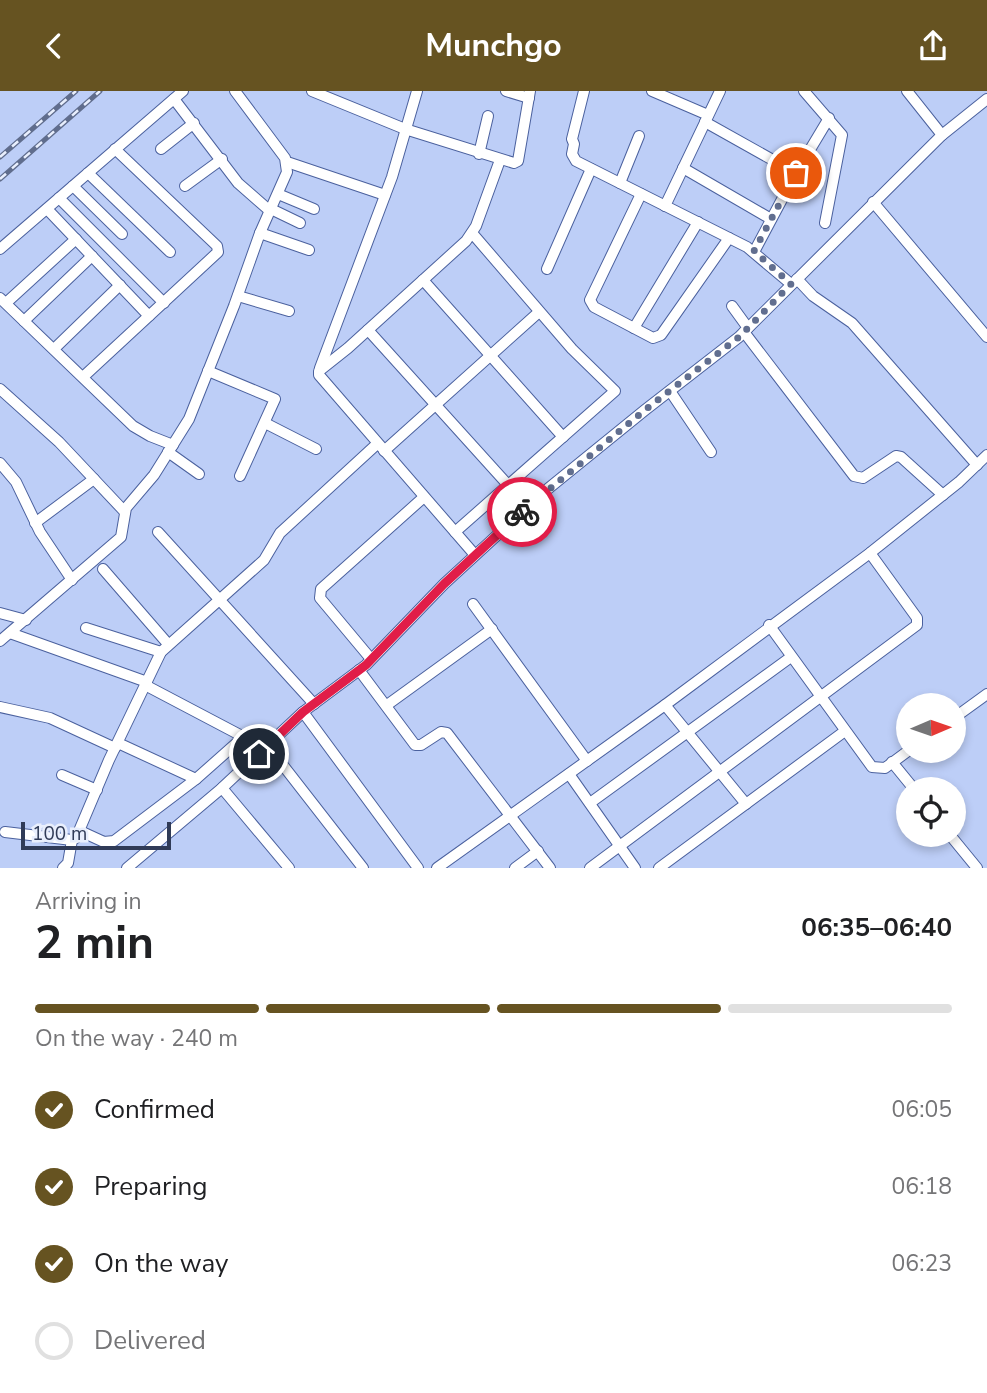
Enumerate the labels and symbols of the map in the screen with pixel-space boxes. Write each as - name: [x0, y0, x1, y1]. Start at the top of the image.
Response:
- pin: [766, 143, 826, 203]
- courier: [487, 477, 557, 547]
- north arrow: [896, 693, 966, 763]
- pin: [229, 724, 289, 784]
- scale bar: [21, 819, 172, 851]

